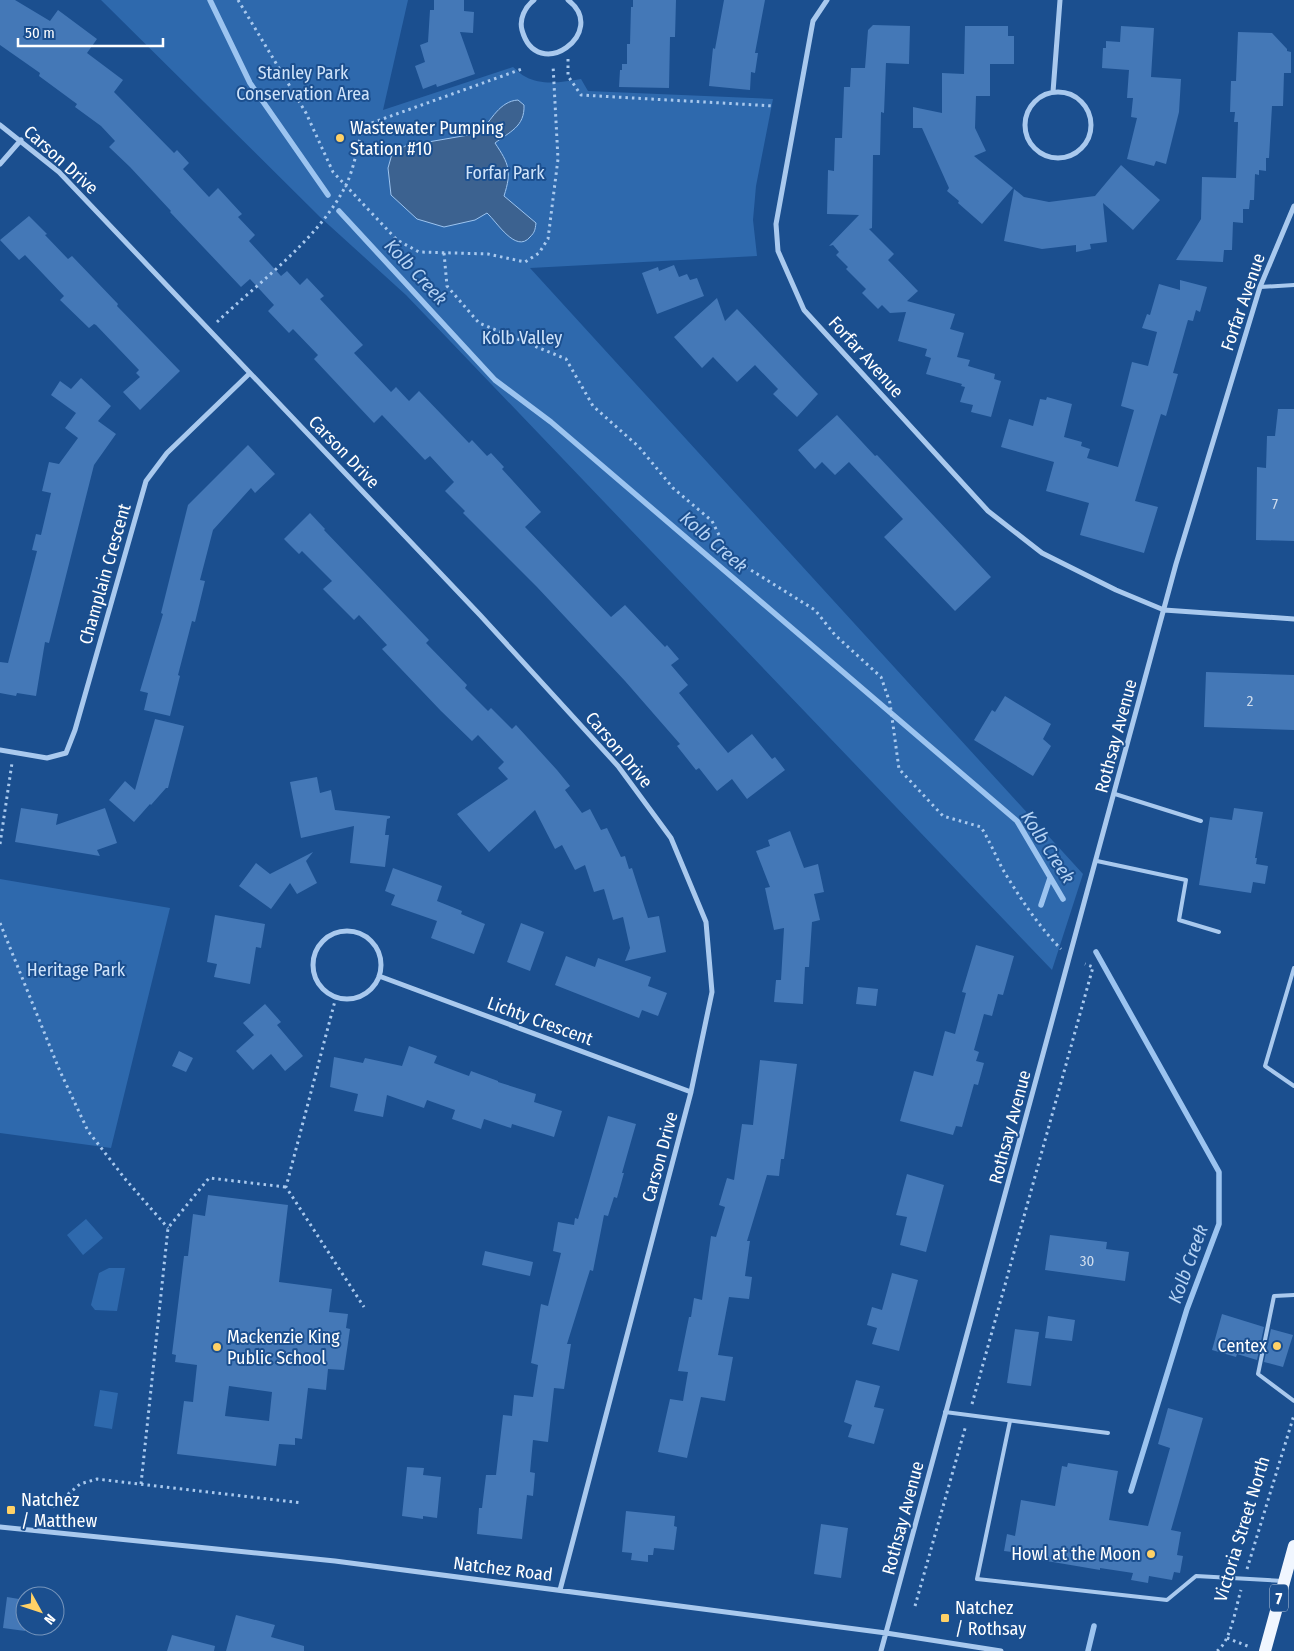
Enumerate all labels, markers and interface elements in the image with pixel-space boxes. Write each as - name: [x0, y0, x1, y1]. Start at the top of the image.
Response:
- scale bar: [18, 15, 162, 47]
- text: 50 m: [25, 24, 55, 42]
- park label: Stanley Park Conservation Area: [236, 62, 370, 105]
- place label: Wastewater Pumping Station #10: [350, 117, 504, 160]
- street label: Carson Drive: [19, 121, 103, 199]
- marker: Wastewater Pumping Station #10: [334, 132, 346, 144]
- park label: Forfar Park: [465, 162, 545, 184]
- water label: Kolb Creek: [380, 234, 452, 310]
- street label: Forfar Avenue: [1216, 250, 1270, 354]
- street label: Forfar Avenue: [824, 312, 908, 402]
- park label: Kolb Valley: [482, 327, 562, 349]
- street label: Carson Drive: [304, 411, 384, 493]
- house number: 7: [1272, 495, 1278, 513]
- street label: Champlain Crescent: [74, 501, 136, 647]
- water label: Kolb Creek: [676, 506, 752, 578]
- street label: Rothsay Avenue: [1090, 677, 1142, 795]
- house number: 2: [1247, 692, 1254, 710]
- street label: Carson Drive: [581, 707, 657, 793]
- water label: Kolb Creek: [1016, 806, 1080, 888]
- park label: Heritage Park: [27, 959, 126, 981]
- street label: Lichty Crescent: [484, 992, 596, 1050]
- street label: Rothsay Avenue: [984, 1068, 1036, 1186]
- street label: Carson Drive: [637, 1109, 683, 1205]
- water label: Kolb Creek: [1163, 1222, 1213, 1306]
- house number: 30: [1080, 1252, 1094, 1270]
- place label: Mackenzie King Public School: [227, 1326, 340, 1369]
- place label: Centex: [1218, 1335, 1267, 1357]
- marker: Centex: [1271, 1340, 1283, 1352]
- marker: Mackenzie King Public School: [211, 1341, 223, 1353]
- street label: Victoria Street North: [1209, 1454, 1275, 1604]
- street label: Rothsay Avenue: [877, 1459, 929, 1577]
- place label: Natchez / Matthew: [21, 1489, 97, 1532]
- marker: Natchez / Matthew: [5, 1504, 17, 1516]
- place label: Howl at the Moon: [1011, 1543, 1141, 1565]
- marker: Howl at the Moon: [1145, 1548, 1157, 1560]
- street label: Natchez Road: [452, 1552, 554, 1586]
- road number: 7: [1270, 1585, 1288, 1612]
- north arrow: [15, 1586, 65, 1636]
- place label: Natchez / Rothsay: [955, 1597, 1026, 1640]
- text: N: [40, 1610, 59, 1628]
- marker: Natchez / Rothsay: [939, 1612, 951, 1624]

